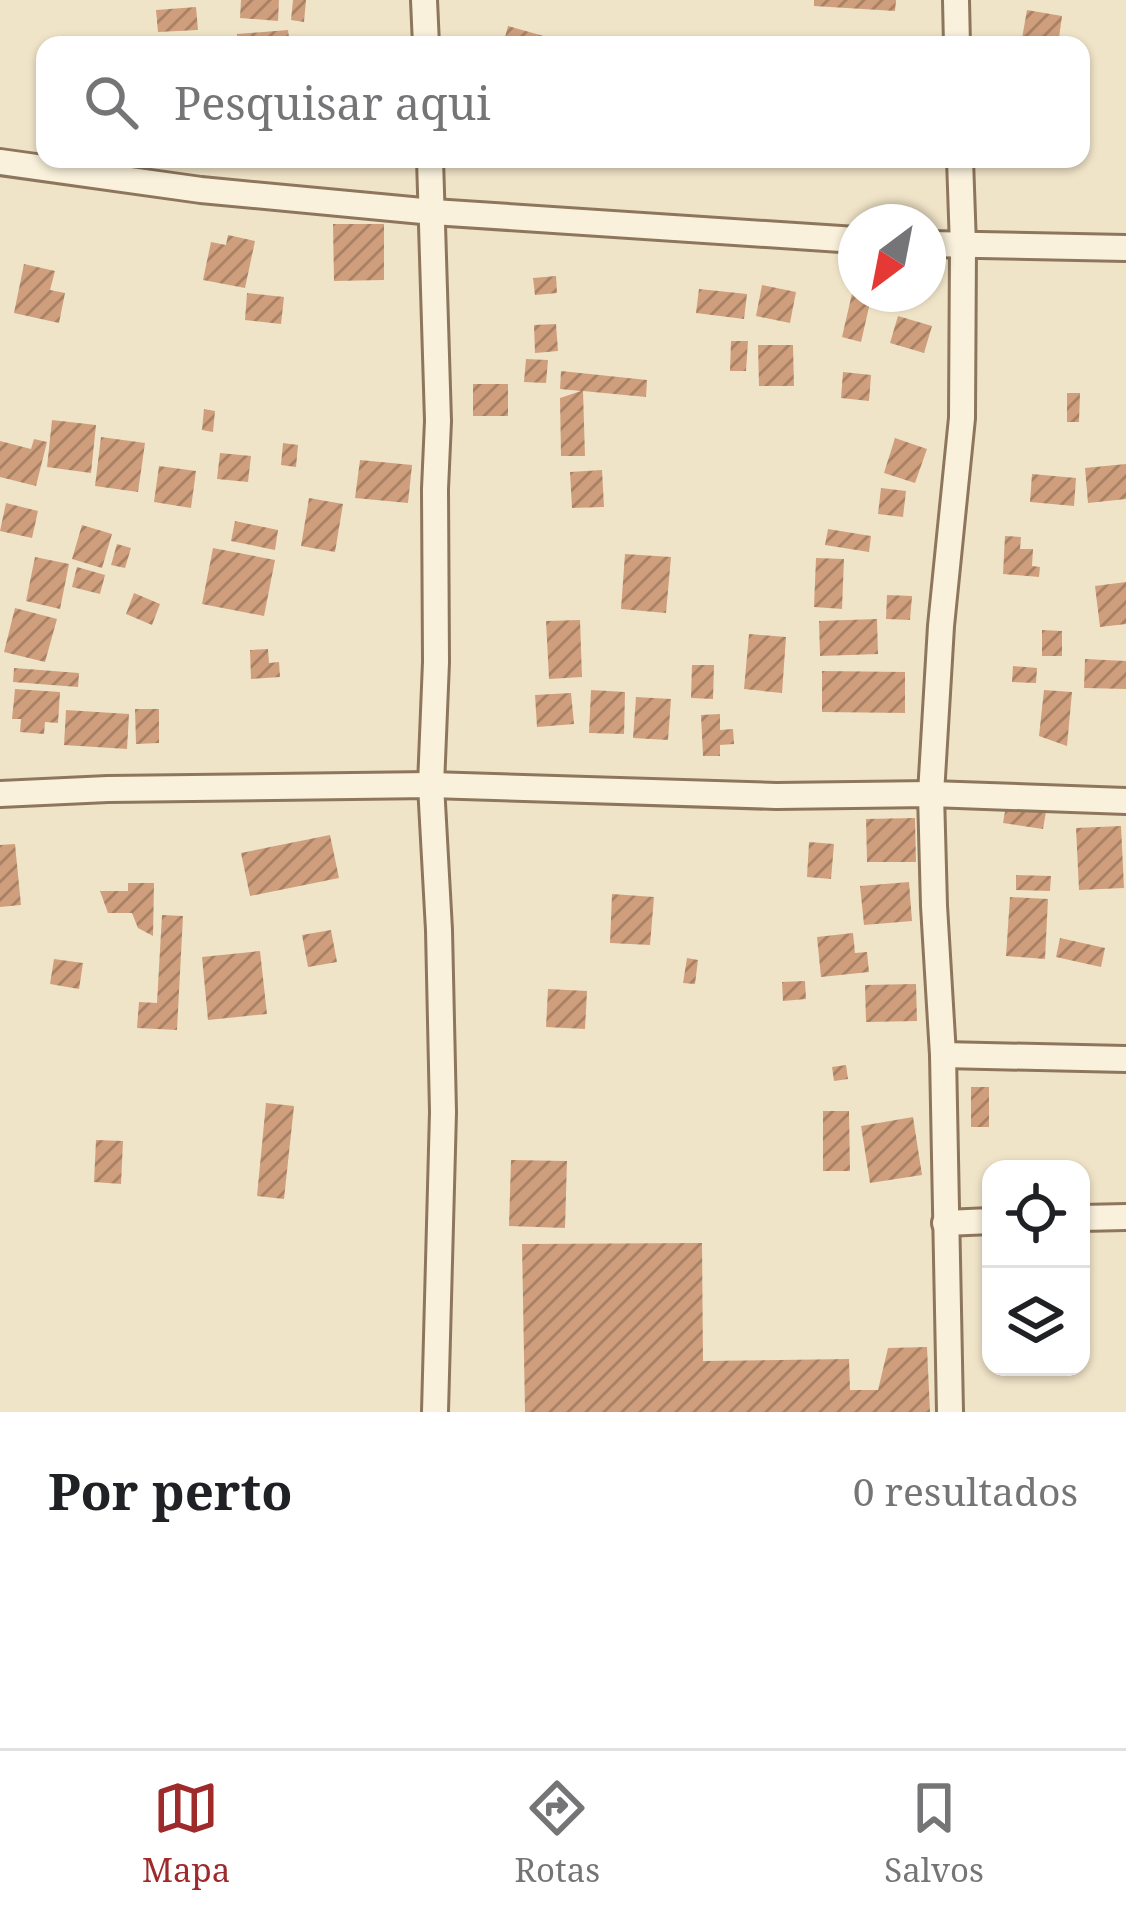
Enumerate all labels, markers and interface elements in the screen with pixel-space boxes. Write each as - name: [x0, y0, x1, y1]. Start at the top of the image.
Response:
- search box: [36, 36, 1090, 168]
- icon: search: [78, 69, 144, 135]
- text: Pesquisar aqui: [174, 72, 491, 133]
- north arrow: [838, 204, 946, 312]
- map controls: [982, 1160, 1090, 1376]
- button: locate: [982, 1160, 1090, 1268]
- button: layers: [982, 1268, 1090, 1376]
- text: Por perto: [48, 1455, 293, 1525]
- text: 0 resultados: [853, 1464, 1078, 1517]
- tab: Mapa: [142, 1775, 230, 1892]
- tab: Rotas: [514, 1775, 600, 1892]
- tab: Salvos: [884, 1775, 984, 1892]

